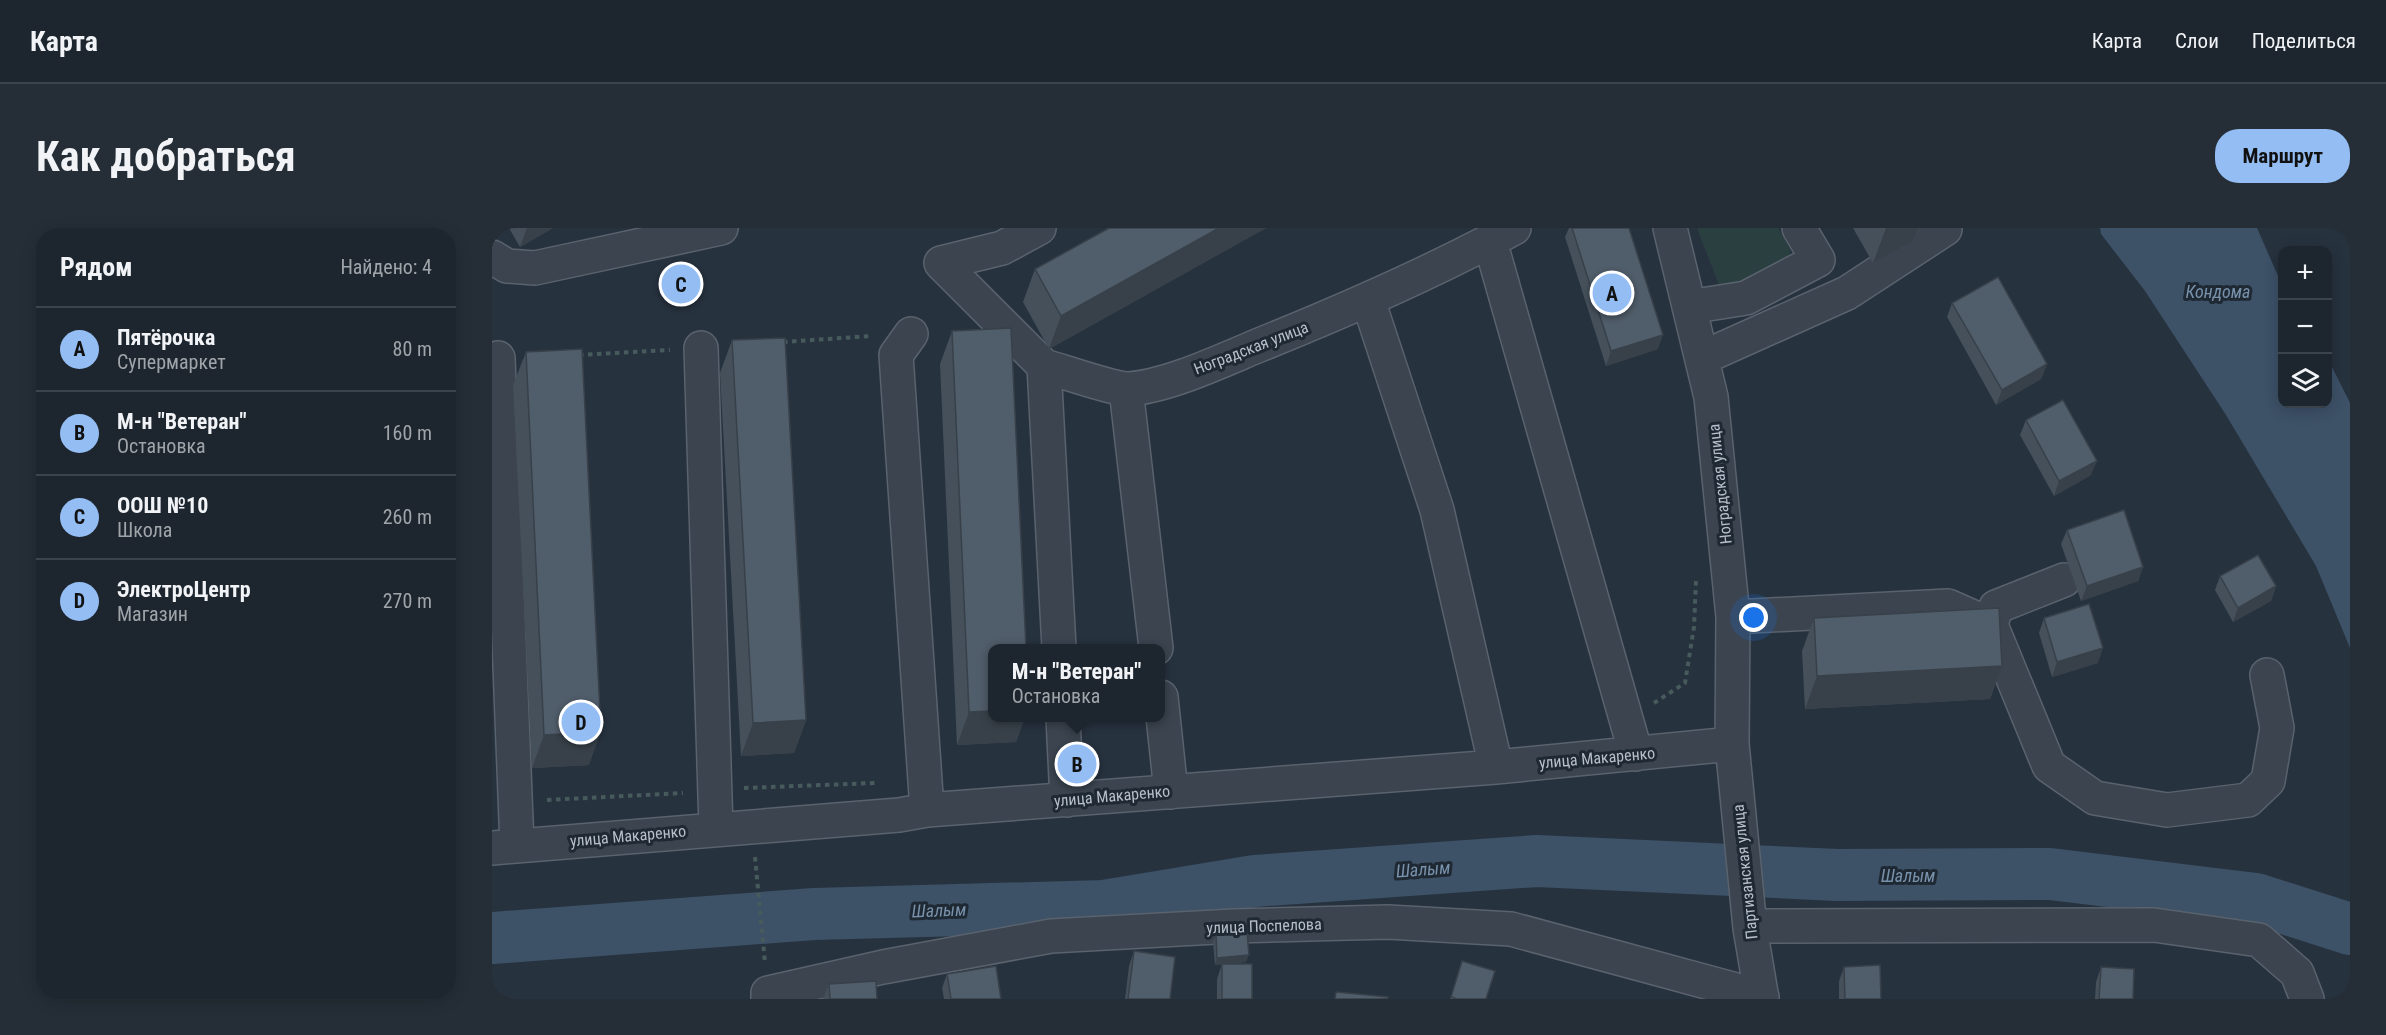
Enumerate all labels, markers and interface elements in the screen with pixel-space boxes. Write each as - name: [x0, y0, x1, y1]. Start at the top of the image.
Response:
- text: Карта: [30, 25, 98, 58]
- text: Карта: [2092, 29, 2142, 53]
- text: Слои: [2175, 29, 2219, 53]
- text: Поделиться: [2252, 29, 2356, 53]
- button: Маршрут: [2215, 129, 2350, 183]
- text: Как добраться: [36, 132, 296, 181]
- map controls: [2278, 246, 2332, 408]
- button: +: [2278, 246, 2332, 300]
- text: Рядом: [60, 252, 132, 282]
- text: Найдено: 4: [340, 255, 432, 279]
- pin: C: [662, 262, 700, 306]
- pin: A: [1592, 270, 1632, 316]
- water label: Кондома: [2186, 281, 2250, 302]
- button: −: [2278, 300, 2332, 354]
- street label: Ноградская улица: [1191, 317, 1311, 379]
- text: Пятёрочка: [117, 325, 215, 350]
- text: A: [74, 337, 85, 361]
- text: 80 m: [393, 337, 432, 361]
- text: Супермаркет: [117, 350, 226, 374]
- button: layers: [2278, 354, 2332, 408]
- text: М-н "Ветеран": [117, 409, 247, 434]
- text: B: [74, 421, 85, 445]
- text: 160 m: [383, 421, 432, 445]
- street label: Ноградская улица: [1704, 423, 1736, 545]
- text: Остановка: [117, 434, 206, 458]
- text: ООШ №10: [117, 493, 208, 518]
- text: C: [74, 505, 85, 529]
- text: 260 m: [383, 505, 432, 529]
- text: Школа: [117, 518, 172, 542]
- text: ЭлектроЦентр: [117, 577, 251, 602]
- text: D: [74, 589, 85, 613]
- text: 270 m: [383, 589, 432, 613]
- text: Магазин: [117, 602, 188, 626]
- your location: [1739, 603, 1768, 632]
- popup: [988, 644, 1165, 722]
- text: М-н "Ветеран": [1012, 659, 1141, 684]
- text: Остановка: [1012, 684, 1100, 708]
- pin: D: [562, 700, 601, 744]
- pin: B: [1058, 742, 1096, 786]
- street label: улица Макаренко: [1538, 743, 1656, 773]
- street label: улица Макаренко: [1053, 781, 1171, 811]
- street label: Партизанская улица: [1728, 804, 1762, 940]
- street label: улица Макаренко: [569, 821, 687, 851]
- water label: Шалым: [1395, 857, 1451, 881]
- water label: Шалым: [1881, 865, 1935, 886]
- water label: Шалым: [911, 899, 967, 921]
- street label: улица Поспелова: [1206, 914, 1322, 938]

